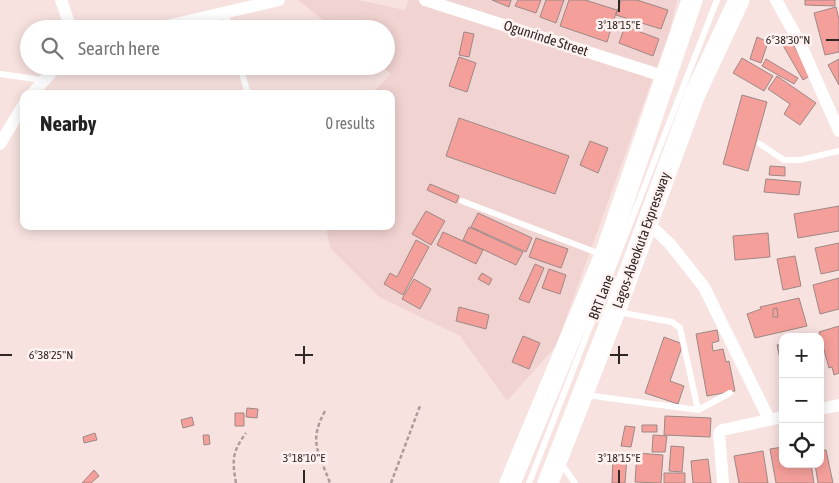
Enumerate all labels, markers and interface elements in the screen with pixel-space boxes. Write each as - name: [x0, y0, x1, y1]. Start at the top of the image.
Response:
- street label: Ogunrinde Street: [502, 17, 590, 59]
- text: 3°18'15"E: [598, 18, 640, 32]
- search box: [20, 20, 395, 75]
- text: 6°38'30"N: [766, 33, 810, 47]
- icon: search: [38, 34, 66, 62]
- text: Search here: [78, 37, 160, 59]
- text: Nearby: [40, 111, 96, 135]
- text: 0 results: [325, 114, 375, 132]
- street label: Lagos-Abeokuta Expressway: [609, 170, 673, 310]
- street label: BRT Lane: [585, 272, 617, 322]
- map controls: [779, 333, 824, 468]
- button: +: [779, 333, 824, 378]
- text: 6°38'25"N: [29, 348, 73, 362]
- button: −: [779, 378, 824, 423]
- button: locate: [779, 423, 824, 468]
- text: 3°18'10"E: [283, 451, 325, 465]
- text: 3°18'15"E: [598, 451, 640, 465]

